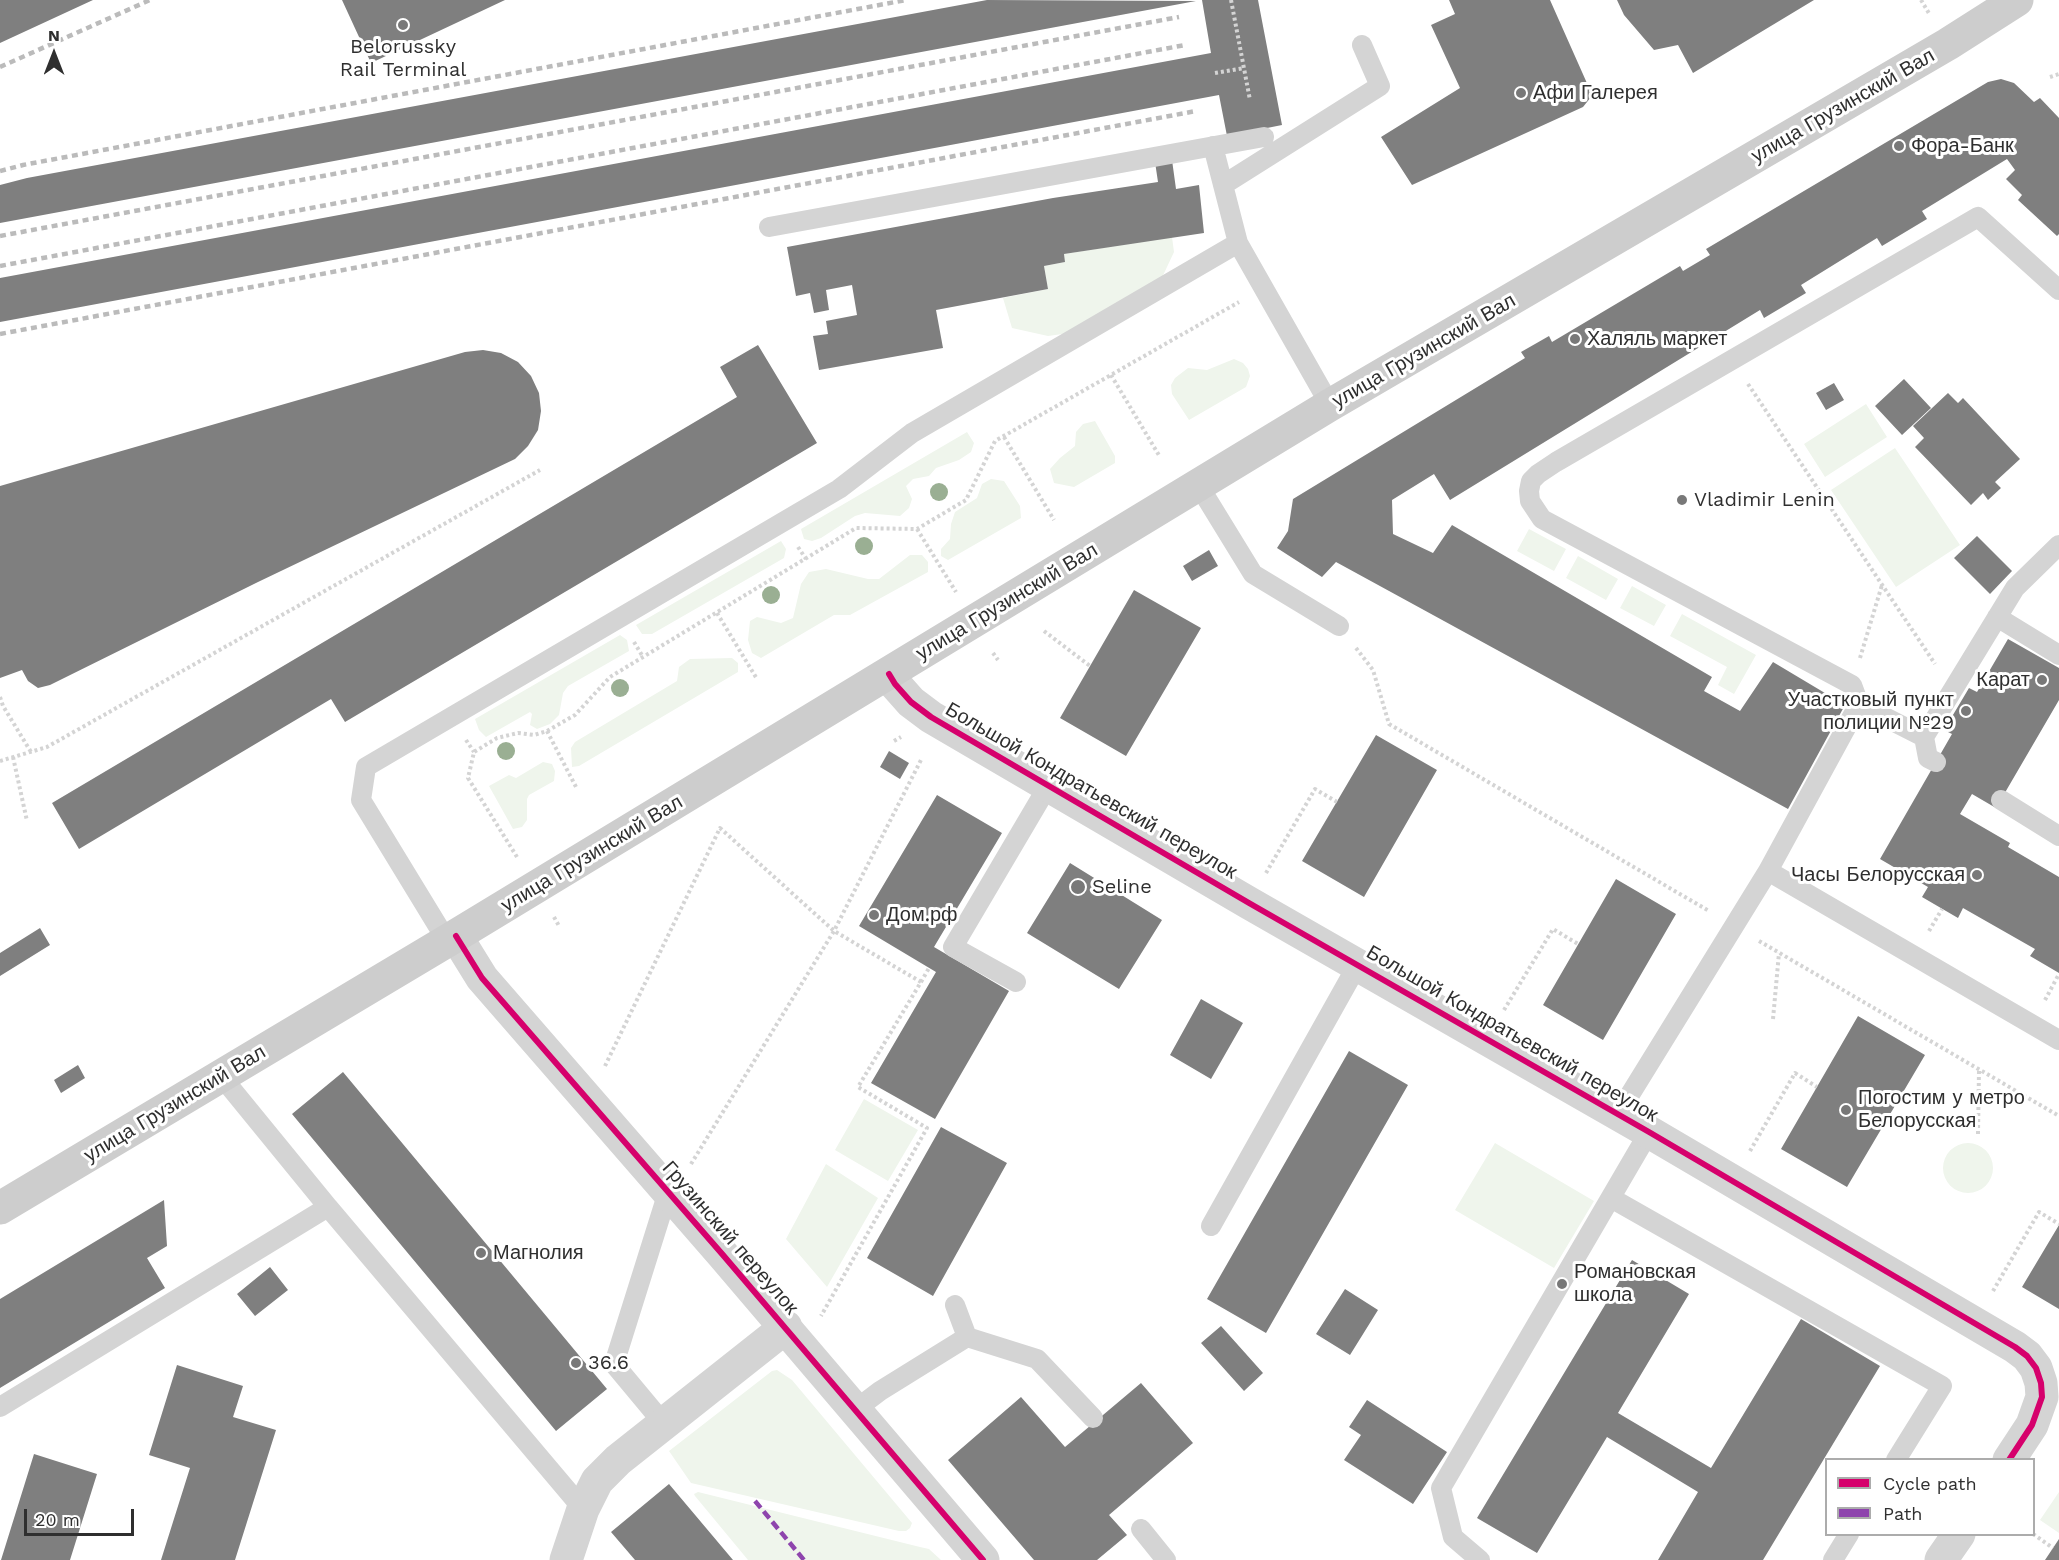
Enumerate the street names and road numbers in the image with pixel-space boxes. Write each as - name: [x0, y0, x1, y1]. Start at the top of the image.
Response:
- street label: улица Грузинский Вал: [1747, 44, 1939, 168]
- street label: улица Грузинский Вал: [1328, 289, 1520, 413]
- street label: улица Грузинский Вал: [912, 538, 1102, 666]
- street label: Большой Кондратьевский переулок: [941, 697, 1241, 885]
- street label: улица Грузинский Вал: [497, 790, 687, 918]
- street label: Большой Кондратьевский переулок: [1362, 940, 1662, 1128]
- street label: улица Грузинский Вал: [80, 1040, 270, 1168]
- street label: Грузинский переулок: [657, 1156, 803, 1320]

